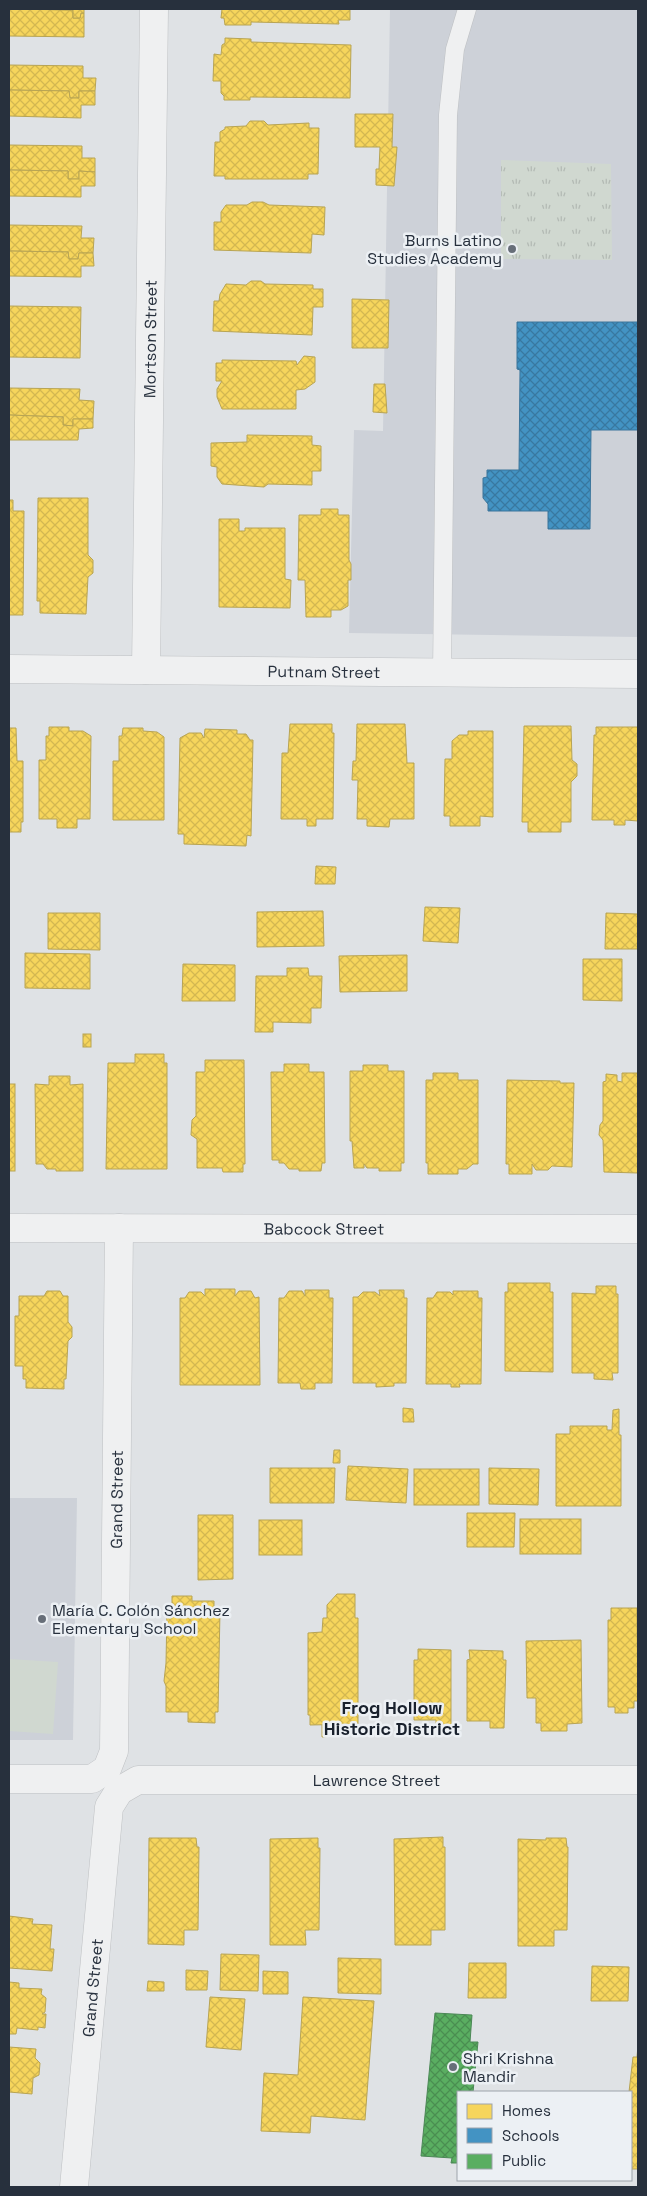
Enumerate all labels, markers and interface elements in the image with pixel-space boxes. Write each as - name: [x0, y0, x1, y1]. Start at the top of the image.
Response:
- place label: Burns Latino Studies Academy: [367, 230, 502, 269]
- marker: Burns Latino Studies Academy: [506, 243, 518, 255]
- street label: Mortson Street: [139, 280, 161, 398]
- street label: Putnam Street: [268, 661, 380, 682]
- street label: Babcock Street: [264, 1218, 384, 1239]
- street label: Grand Street: [105, 1450, 127, 1549]
- place label: María C. Colón Sánchez Elementary School: [52, 1600, 230, 1639]
- marker: María C. Colón Sánchez Elementary School: [36, 1613, 48, 1625]
- district label: Frog Hollow Historic District: [324, 1696, 460, 1740]
- street label: Lawrence Street: [313, 1770, 440, 1791]
- street label: Grand Street: [77, 1938, 107, 2038]
- place label: Shri Krishna Mandir: [463, 2048, 554, 2087]
- marker: Shri Krishna Mandir: [447, 2061, 459, 2073]
- legend: [457, 2091, 632, 2181]
- text: Homes: [502, 2101, 551, 2120]
- text: Schools: [502, 2126, 560, 2145]
- text: Public: [502, 2151, 546, 2170]

